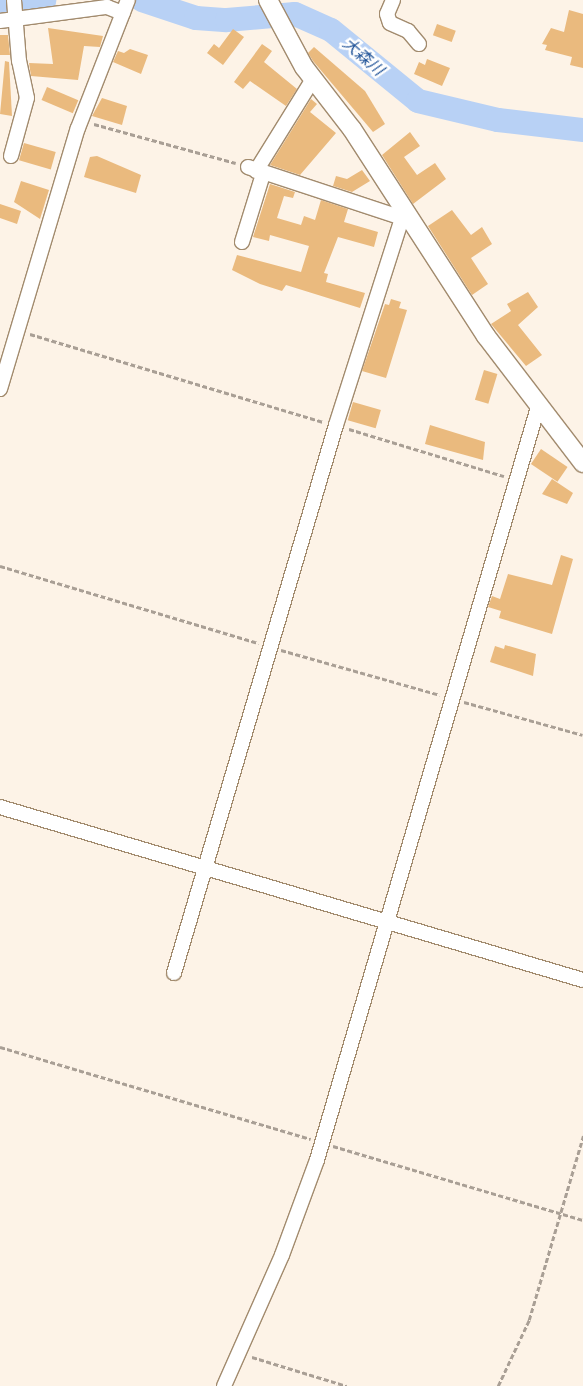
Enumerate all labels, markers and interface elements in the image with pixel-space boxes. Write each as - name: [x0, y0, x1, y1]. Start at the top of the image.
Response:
- water label: 大森川: [339, 34, 387, 80]

